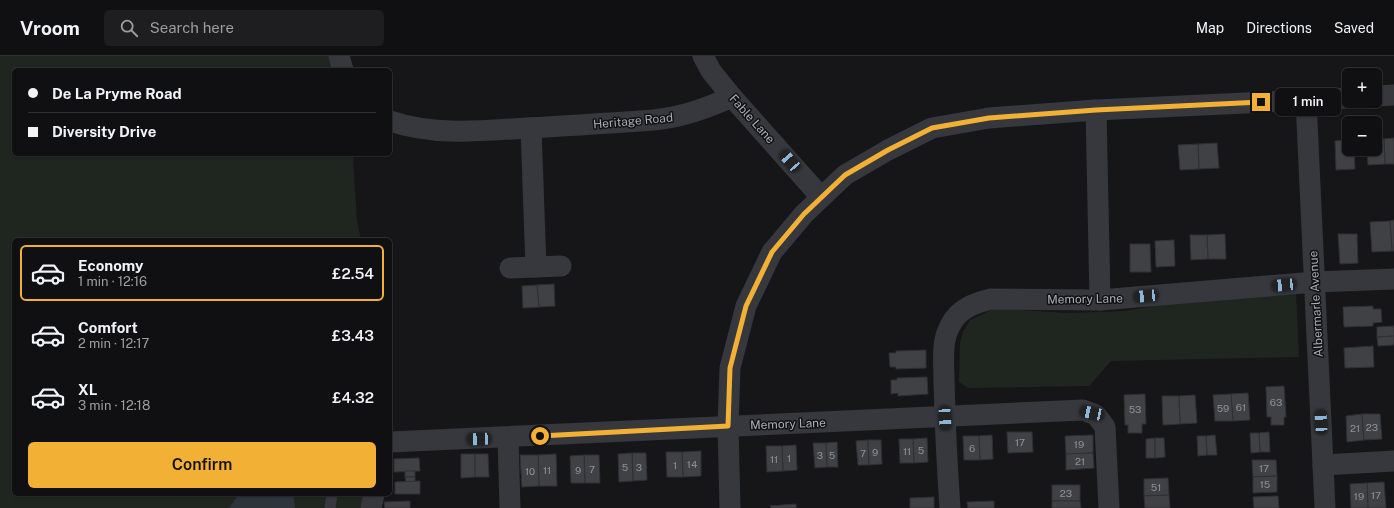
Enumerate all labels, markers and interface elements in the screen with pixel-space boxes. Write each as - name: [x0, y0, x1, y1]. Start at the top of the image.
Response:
- search box: [104, 10, 384, 46]
- text: Vroom: [20, 17, 80, 39]
- icon: search: [118, 17, 140, 39]
- text: Search here: [150, 19, 234, 36]
- text: Map: [1196, 20, 1224, 36]
- text: Directions: [1246, 20, 1312, 36]
- text: Saved: [1334, 20, 1374, 36]
- map controls: [1342, 68, 1382, 156]
- button: +: [1342, 68, 1382, 108]
- text: De La Pryme Road: [52, 85, 182, 102]
- callout: 1 min: [1275, 88, 1341, 116]
- street label: Fable Lane: [726, 92, 778, 146]
- route end: [1252, 93, 1270, 111]
- text: 1 min: [1293, 94, 1323, 109]
- street label: Heritage Road: [592, 111, 674, 131]
- button: −: [1342, 116, 1382, 156]
- text: Diversity Drive: [52, 123, 156, 140]
- car: [778, 148, 802, 174]
- street label: Albermarle Avenue: [1306, 250, 1326, 358]
- icon: car: [30, 255, 66, 291]
- text: Economy: [78, 257, 143, 274]
- text: £2.54: [332, 265, 374, 282]
- text: 1 min · 12:16: [78, 274, 147, 289]
- car: [1272, 278, 1296, 292]
- car: [1134, 289, 1158, 303]
- street label: Memory Lane: [1047, 291, 1123, 307]
- icon: car: [30, 317, 66, 353]
- text: Comfort: [78, 319, 138, 336]
- text: £3.43: [332, 327, 374, 344]
- text: 2 min · 12:17: [78, 336, 149, 351]
- icon: car: [30, 379, 66, 415]
- text: XL: [78, 381, 97, 398]
- text: £4.32: [332, 389, 374, 406]
- house number: 63: [1270, 396, 1282, 408]
- text: 3 min · 12:18: [78, 398, 150, 413]
- house number: 61: [1236, 401, 1246, 413]
- house number: 59: [1217, 402, 1229, 414]
- house number: 53: [1129, 403, 1141, 415]
- car: [1079, 405, 1105, 421]
- car: [938, 406, 952, 430]
- car: [1314, 410, 1328, 434]
- street label: Memory Lane: [750, 416, 826, 432]
- house number: 23: [1366, 421, 1378, 433]
- house number: 21: [1350, 422, 1360, 434]
- route start: [531, 427, 549, 445]
- car: [467, 433, 491, 445]
- house number: 17: [1015, 436, 1025, 448]
- house number: 19: [1074, 438, 1084, 450]
- button: Confirm: [28, 442, 376, 488]
- house number: 6: [969, 442, 975, 454]
- house number: 5: [918, 444, 924, 456]
- house number: 11: [903, 445, 911, 457]
- house number: 9: [872, 446, 878, 458]
- house number: 7: [860, 447, 866, 459]
- house number: 3: [817, 449, 823, 461]
- house number: 5: [829, 449, 835, 461]
- house number: 1: [787, 452, 791, 464]
- house number: 11: [770, 453, 778, 465]
- house number: 21: [1075, 455, 1085, 467]
- house number: 14: [687, 458, 697, 470]
- house number: 1: [673, 459, 677, 471]
- house number: 5: [622, 461, 628, 473]
- house number: 3: [636, 461, 642, 473]
- house number: 17: [1259, 462, 1269, 474]
- house number: 7: [589, 463, 595, 475]
- house number: 11: [543, 464, 551, 476]
- house number: 9: [575, 464, 581, 476]
- house number: 10: [525, 465, 535, 477]
- house number: 15: [1260, 478, 1270, 490]
- house number: 51: [1151, 481, 1161, 493]
- house number: 23: [1060, 487, 1072, 499]
- house number: 17: [1371, 489, 1381, 501]
- house number: 19: [1354, 490, 1364, 502]

